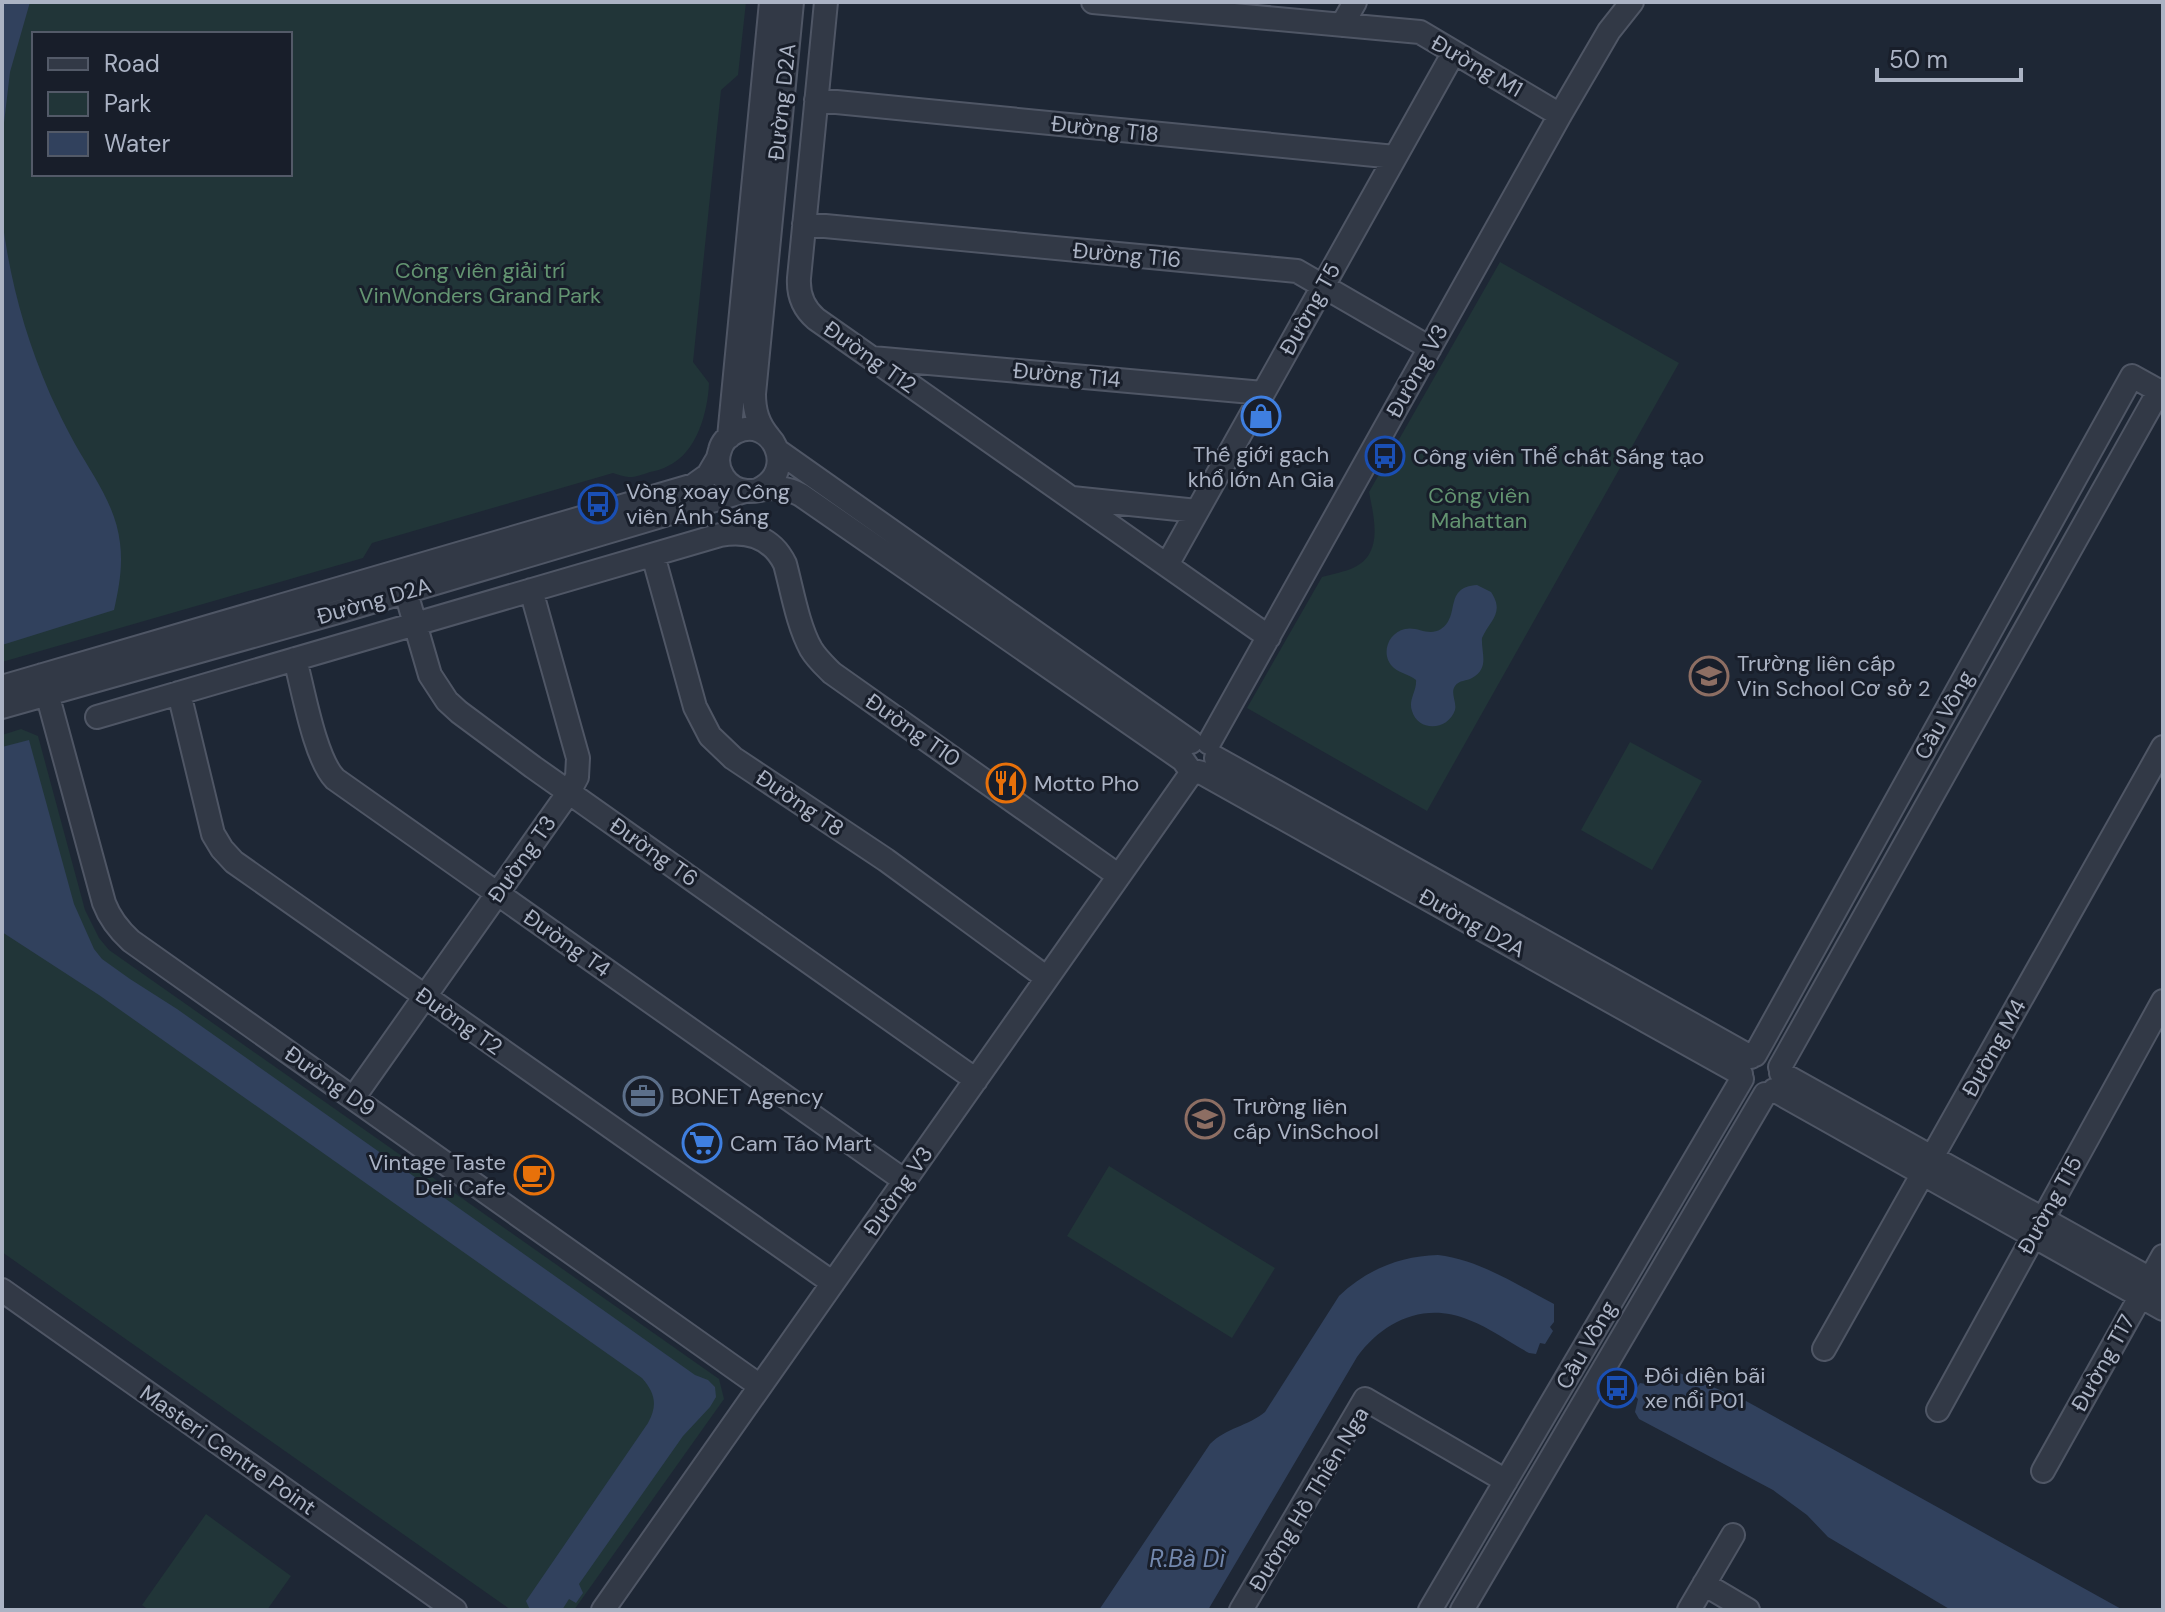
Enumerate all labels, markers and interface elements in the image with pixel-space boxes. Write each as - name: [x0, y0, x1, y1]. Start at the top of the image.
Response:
- street label: Đường M1: [1426, 28, 1528, 104]
- legend: [32, 32, 292, 176]
- scale bar: [1877, 32, 2021, 82]
- street label: Đường D2A: [761, 42, 803, 162]
- text: 50 m: [1889, 44, 1948, 75]
- text: Road: [104, 48, 160, 79]
- text: Park: [104, 88, 151, 119]
- street label: Đường T18: [1050, 109, 1160, 149]
- text: Water: [104, 128, 170, 159]
- street label: Đường T16: [1072, 236, 1182, 274]
- park label: Công viên giải trí VinWonders Grand Park: [359, 256, 601, 310]
- street label: Đường T5: [1273, 258, 1347, 360]
- street label: Đường T12: [818, 314, 922, 400]
- street label: Đường V3: [1379, 319, 1455, 423]
- street label: Đường T14: [1012, 356, 1122, 394]
- shop icon: Thế giới gạch khổ lớn An Gia: [1240, 395, 1282, 437]
- bus stop icon: Công viên Thể chất Sáng tạo: [1364, 435, 1406, 477]
- place label: Thế giới gạch khổ lớn An Gia: [1188, 440, 1334, 494]
- place label: Công viên Thể chất Sáng tạo: [1413, 442, 1704, 471]
- place label: Vòng xoay Công viên Ánh Sáng: [626, 477, 790, 531]
- park label: Công viên Mahattan: [1428, 481, 1530, 535]
- bus stop icon: Vòng xoay Công viên Ánh Sáng: [577, 483, 619, 525]
- street label: Đường D2A: [313, 571, 435, 631]
- place label: Trường liên cấp Vin School Cơ sở 2: [1737, 649, 1930, 703]
- school or university icon: Trường liên cấp Vin School Cơ sở 2: [1688, 655, 1730, 697]
- street label: Cầu Vồng: [1908, 665, 1980, 765]
- street label: Đường T10: [860, 687, 966, 773]
- restaurant icon: Motto Pho: [985, 762, 1027, 804]
- street label: Đường T8: [750, 763, 850, 843]
- place label: Motto Pho: [1034, 769, 1139, 798]
- street label: Đường T3: [481, 810, 563, 908]
- street label: Đường T6: [604, 811, 704, 893]
- street label: Đường D2A: [1414, 882, 1530, 964]
- street label: Đường T4: [518, 902, 616, 984]
- street label: Đường T2: [410, 980, 508, 1062]
- street label: Đường M4: [1955, 994, 2033, 1102]
- street label: Đường D9: [279, 1039, 381, 1123]
- office icon: BONET Agency: [622, 1075, 664, 1117]
- place label: BONET Agency: [671, 1082, 824, 1111]
- place label: Trường liên cấp VinSchool: [1233, 1092, 1379, 1146]
- school or university icon: Trường liên cấp VinSchool: [1184, 1098, 1226, 1140]
- supermarket icon: Cam Táo Mart: [681, 1122, 723, 1164]
- place label: Cam Táo Mart: [730, 1129, 872, 1158]
- street label: Đường V3: [857, 1141, 939, 1241]
- place label: Vintage Taste Deli Cafe: [369, 1148, 506, 1202]
- street label: Đường T15: [2011, 1151, 2089, 1259]
- cafe icon: Vintage Taste Deli Cafe: [513, 1154, 555, 1196]
- street label: Cầu Vồng: [1549, 1296, 1623, 1394]
- street label: Đường T17: [2065, 1309, 2141, 1417]
- place label: Đối diện bãi xe nổi P01: [1645, 1361, 1766, 1415]
- bus stop icon: Đối diện bãi xe nổi P01: [1596, 1367, 1638, 1409]
- street label: Masteri Centre Point: [134, 1378, 322, 1522]
- street label: Đường Hồ Thiên Nga: [1242, 1401, 1376, 1597]
- water label: R.Bà Dì: [1149, 1543, 1226, 1574]

